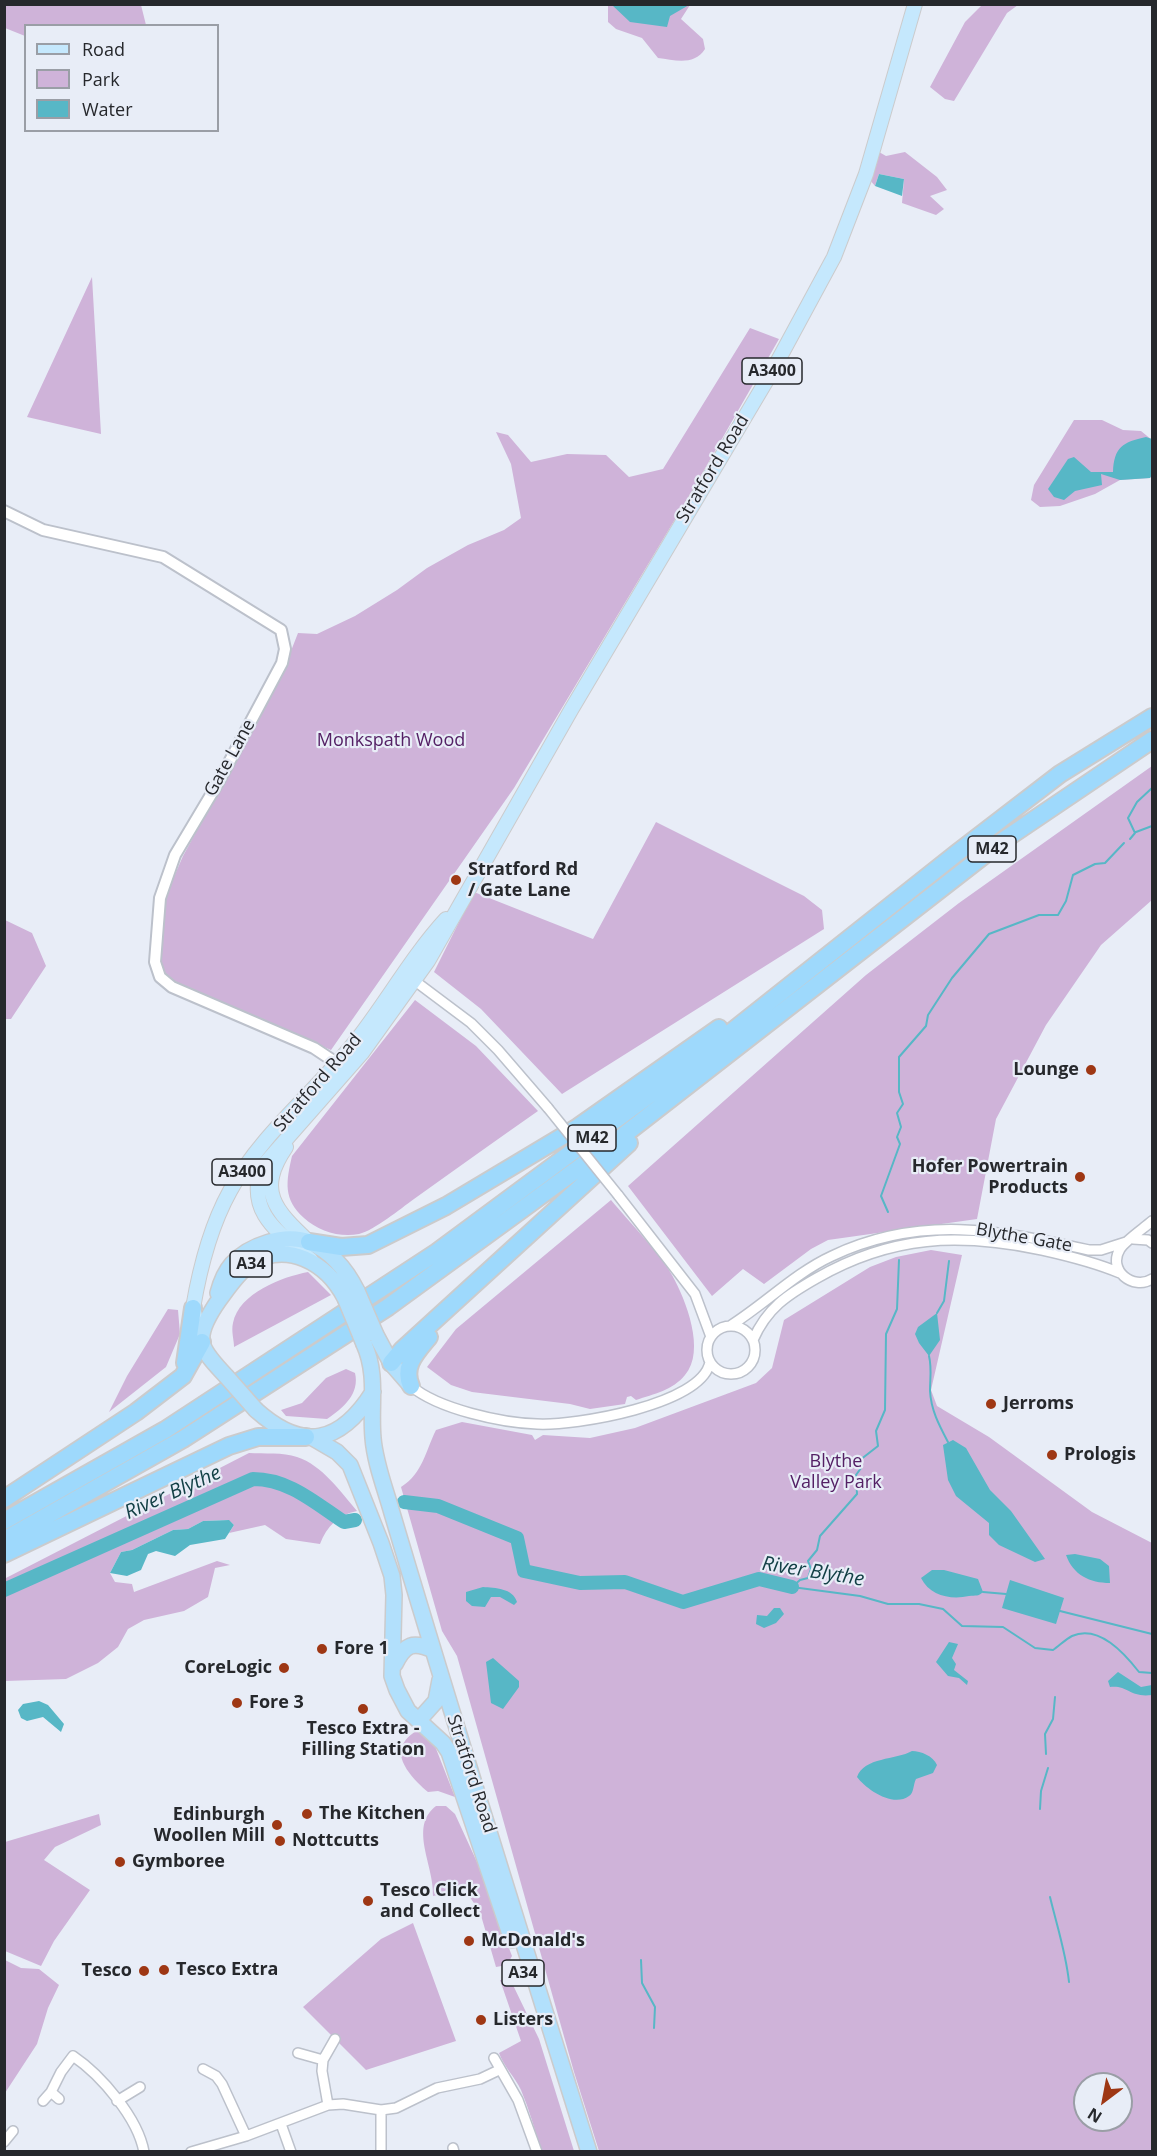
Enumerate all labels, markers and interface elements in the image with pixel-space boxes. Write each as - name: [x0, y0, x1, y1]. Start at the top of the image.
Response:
- legend: [24, 24, 219, 132]
- text: Road: [82, 37, 125, 61]
- text: Park: [82, 67, 120, 91]
- text: Water: [82, 97, 133, 121]
- road number: A3400: [742, 358, 802, 384]
- street label: Stratford Road: [672, 411, 754, 527]
- street label: Gate Lane: [200, 716, 260, 800]
- park label: Monkspath Wood: [317, 730, 465, 752]
- road number: M42: [968, 836, 1016, 862]
- place label: Stratford Rd / Gate Lane: [468, 859, 578, 902]
- marker: Stratford Rd / Gate Lane: [449, 873, 463, 887]
- street label: Stratford Road: [270, 1030, 366, 1136]
- place label: Lounge: [1013, 1059, 1079, 1081]
- marker: Lounge: [1084, 1063, 1098, 1077]
- road number: M42: [568, 1125, 616, 1151]
- place label: Hofer Powertrain Products: [912, 1156, 1068, 1198]
- road number: A3400: [212, 1159, 272, 1185]
- marker: Hofer Powertrain Products: [1073, 1170, 1087, 1184]
- street label: Blythe Gate: [974, 1219, 1074, 1257]
- road number: A34: [230, 1251, 272, 1277]
- place label: Jerroms: [1003, 1393, 1074, 1415]
- marker: Jerroms: [984, 1397, 998, 1411]
- place label: Prologis: [1064, 1444, 1136, 1466]
- marker: Prologis: [1045, 1448, 1059, 1462]
- park label: Blythe Valley Park: [790, 1451, 882, 1494]
- water label: River Blythe: [121, 1461, 225, 1525]
- water label: River Blythe: [760, 1552, 866, 1592]
- place label: Fore 1: [334, 1638, 389, 1660]
- marker: Fore 1: [315, 1642, 329, 1656]
- place label: CoreLogic: [184, 1657, 272, 1679]
- marker: CoreLogic: [277, 1661, 291, 1675]
- place label: Fore 3: [249, 1692, 304, 1714]
- marker: Fore 3: [230, 1696, 244, 1710]
- marker: Tesco Extra - Filling Station: [356, 1702, 370, 1716]
- street label: Stratford Road: [442, 1712, 500, 1836]
- place label: Tesco Extra - Filling Station: [301, 1718, 425, 1760]
- place label: The Kitchen: [319, 1803, 425, 1825]
- place label: Edinburgh Woollen Mill: [154, 1804, 265, 1846]
- marker: The Kitchen: [300, 1807, 314, 1821]
- marker: Edinburgh Woollen Mill: [270, 1818, 284, 1832]
- place label: Nottcutts: [292, 1830, 379, 1852]
- marker: Nottcutts: [273, 1834, 287, 1848]
- place label: Gymboree: [132, 1851, 225, 1873]
- marker: Gymboree: [113, 1855, 127, 1869]
- place label: Tesco Click and Collect: [380, 1880, 480, 1922]
- marker: Tesco Click and Collect: [361, 1894, 375, 1908]
- place label: McDonald's: [481, 1930, 585, 1952]
- marker: McDonald's: [462, 1934, 476, 1948]
- place label: Tesco Extra: [176, 1959, 278, 1981]
- place label: Tesco: [82, 1960, 132, 1982]
- road number: A34: [502, 1960, 544, 1986]
- marker: Tesco Extra: [157, 1963, 171, 1977]
- marker: Tesco: [137, 1964, 151, 1978]
- place label: Listers: [493, 2009, 553, 2031]
- marker: Listers: [474, 2013, 488, 2027]
- north arrow: [1073, 2072, 1133, 2132]
- text: N: [1083, 2103, 1106, 2128]

